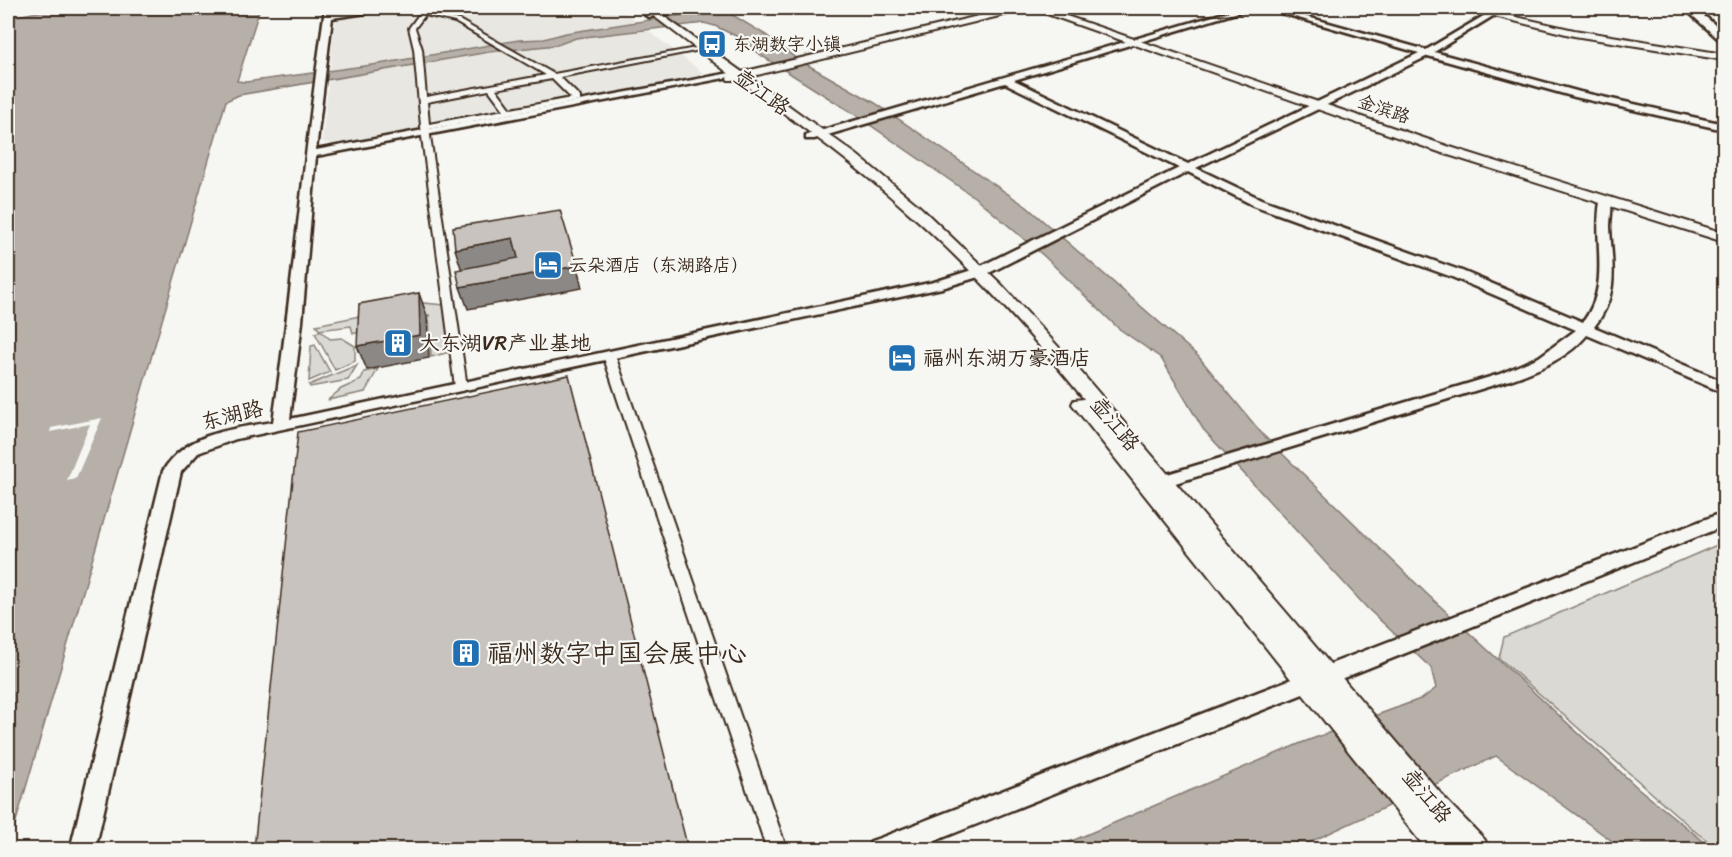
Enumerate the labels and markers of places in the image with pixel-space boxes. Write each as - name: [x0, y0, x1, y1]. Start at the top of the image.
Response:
- bus stop icon: 东湖数字小镇: [696, 28, 728, 60]
- place label: 东湖数字小镇: [733, 28, 841, 60]
- hotel icon: 云朵酒店（东湖路店）: [532, 249, 564, 281]
- place label: 云朵酒店（东湖路店）: [569, 249, 749, 281]
- place label: 大东湖VR产业基地: [419, 324, 591, 362]
- building icon: 大东湖VR产业基地: [382, 327, 414, 359]
- place label: 福州东湖万豪酒店: [923, 339, 1091, 377]
- hotel icon: 福州东湖万豪酒店: [886, 342, 918, 374]
- place label: 福州数字中国会展中心: [487, 630, 747, 676]
- building icon: 福州数字中国会展中心: [450, 637, 482, 669]

